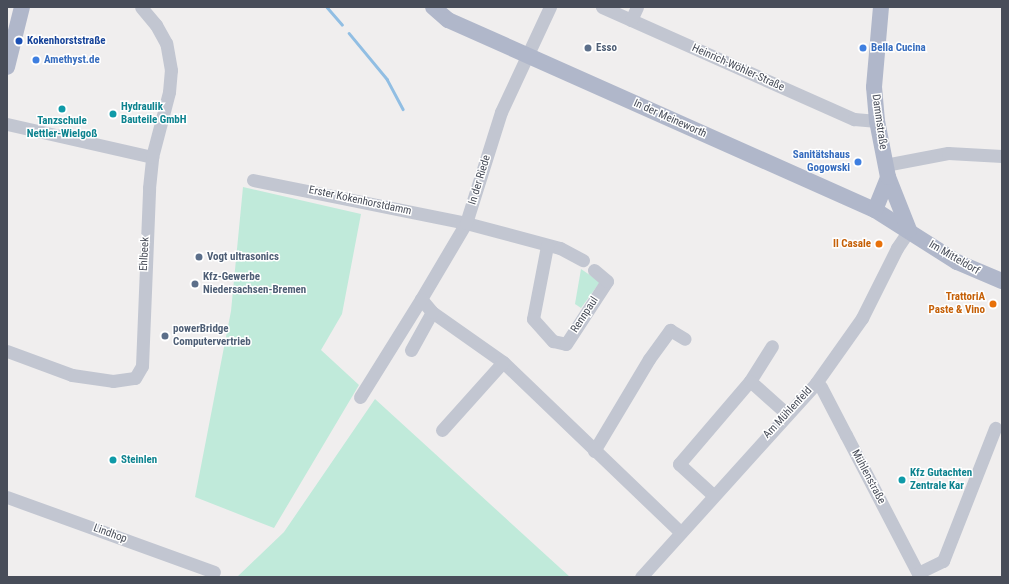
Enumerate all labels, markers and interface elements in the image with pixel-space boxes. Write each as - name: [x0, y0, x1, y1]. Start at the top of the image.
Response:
- place label: Kokenhorststraße: [27, 34, 106, 48]
- marker: Kokenhorststraße: [14, 36, 24, 46]
- place label: Esso: [596, 41, 617, 55]
- place label: Bella Cucina: [871, 41, 926, 55]
- street label: Heinrich-Wöhler-Straße: [690, 42, 786, 94]
- marker: Esso: [583, 43, 593, 53]
- marker: Bella Cucina: [858, 43, 868, 53]
- place label: Amethyst.de: [44, 53, 100, 67]
- marker: Amethyst.de: [31, 55, 41, 65]
- street label: Dammstraße: [869, 94, 889, 150]
- street label: In der Meineworth: [631, 97, 709, 141]
- place label: Hydraulik Bauteile GmbH: [121, 101, 187, 127]
- marker: Tanzschule Nettler-Wielgoß: [57, 104, 67, 114]
- marker: Hydraulik Bauteile GmbH: [108, 109, 118, 119]
- place label: Tanzschule Nettler-Wielgoß: [27, 115, 97, 141]
- place label: Sanitätshaus Gogowski: [793, 149, 850, 175]
- street label: In der Riede: [466, 154, 494, 206]
- marker: Sanitätshaus Gogowski: [853, 157, 863, 167]
- street label: Erster Kokenhorstdamm: [307, 184, 413, 218]
- street label: Ehlbeek: [138, 237, 152, 271]
- place label: Il Casale: [833, 237, 871, 251]
- street label: Im Mitteldorf: [926, 238, 982, 278]
- marker: Il Casale: [874, 239, 884, 249]
- place label: Vogt ultrasonics: [207, 250, 279, 264]
- marker: Vogt ultrasonics: [194, 252, 204, 262]
- place label: Kfz-Gewerbe Niedersachsen-Bremen: [203, 271, 306, 297]
- marker: Kfz-Gewerbe Niedersachsen-Bremen: [190, 279, 200, 289]
- place label: TrattoriA Paste & Vino: [929, 291, 985, 317]
- street label: Rennpaul: [569, 295, 601, 335]
- marker: TrattoriA Paste & Vino: [988, 299, 998, 309]
- place label: powerBridge Computervertrieb: [173, 323, 251, 349]
- marker: powerBridge Computervertrieb: [160, 331, 170, 341]
- street label: Am Mühlenfeld: [761, 385, 815, 441]
- street label: Mühlenstraße: [848, 448, 888, 506]
- place label: Steinlen: [121, 453, 157, 467]
- marker: Steinlen: [108, 455, 118, 465]
- place label: Kfz Gutachten Zentrale Kar: [910, 467, 972, 493]
- marker: Kfz Gutachten Zentrale Kar: [897, 475, 907, 485]
- street label: Lindhop: [91, 522, 129, 546]

